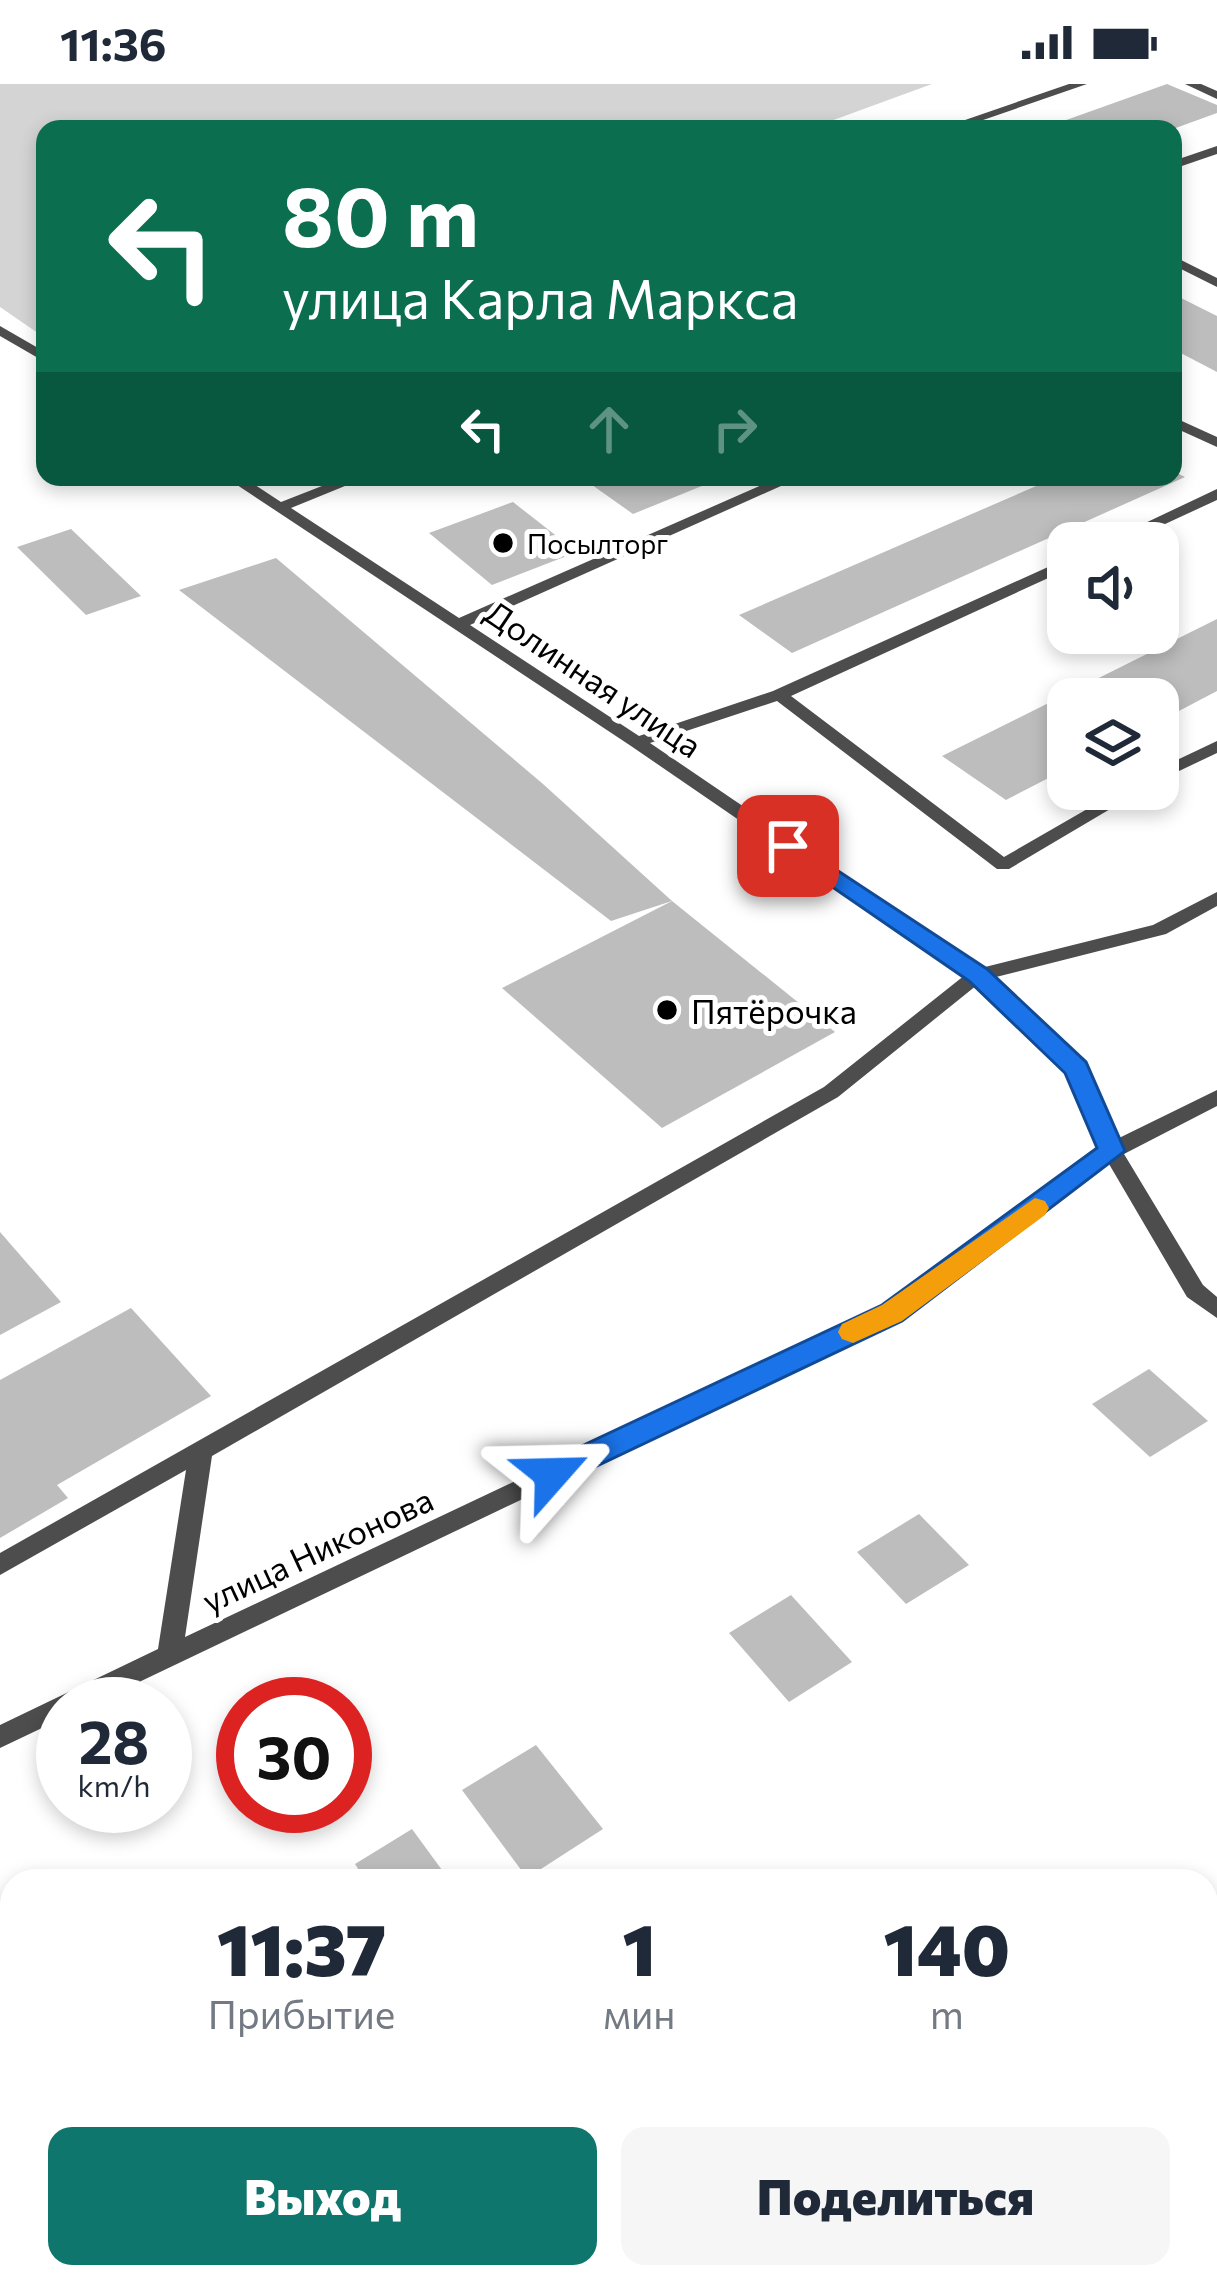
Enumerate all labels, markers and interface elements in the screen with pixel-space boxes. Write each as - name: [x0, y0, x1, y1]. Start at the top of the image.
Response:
- text: 11:36: [60, 15, 167, 70]
- text: 80 m: [282, 162, 479, 264]
- icon: left: [84, 168, 240, 324]
- text: улица Карла Маркса: [282, 264, 798, 330]
- icon: left: [450, 396, 516, 462]
- icon: ahead: [576, 396, 642, 462]
- icon: right: [702, 396, 768, 462]
- map controls: [1047, 522, 1179, 810]
- button: sound: [1047, 522, 1179, 654]
- place label: Посылторг: [527, 527, 668, 560]
- marker: Посылторг: [490, 530, 516, 556]
- street label: Долинная улица: [478, 591, 710, 765]
- button: layers: [1047, 678, 1179, 810]
- pin: [737, 795, 839, 897]
- icon: arrive: [755, 813, 821, 879]
- place label: Пятёрочка: [691, 990, 857, 1031]
- marker: Пятёрочка: [654, 997, 680, 1023]
- position arrow: [489, 1411, 615, 1537]
- street label: улица Никонова: [195, 1478, 439, 1620]
- speed limit sign: 30: [216, 1677, 372, 1833]
- text: 28: [79, 1703, 149, 1776]
- text: km/h: [78, 1766, 150, 1803]
- text: 11:37: [217, 1903, 386, 1991]
- text: 1: [623, 1903, 656, 1991]
- text: 140: [883, 1903, 1010, 1991]
- text: Прибытие: [208, 1989, 395, 2037]
- text: мин: [603, 1989, 676, 2037]
- text: m: [930, 1989, 964, 2037]
- button: Выход: [48, 2127, 597, 2265]
- button: Поделиться: [621, 2127, 1170, 2265]

